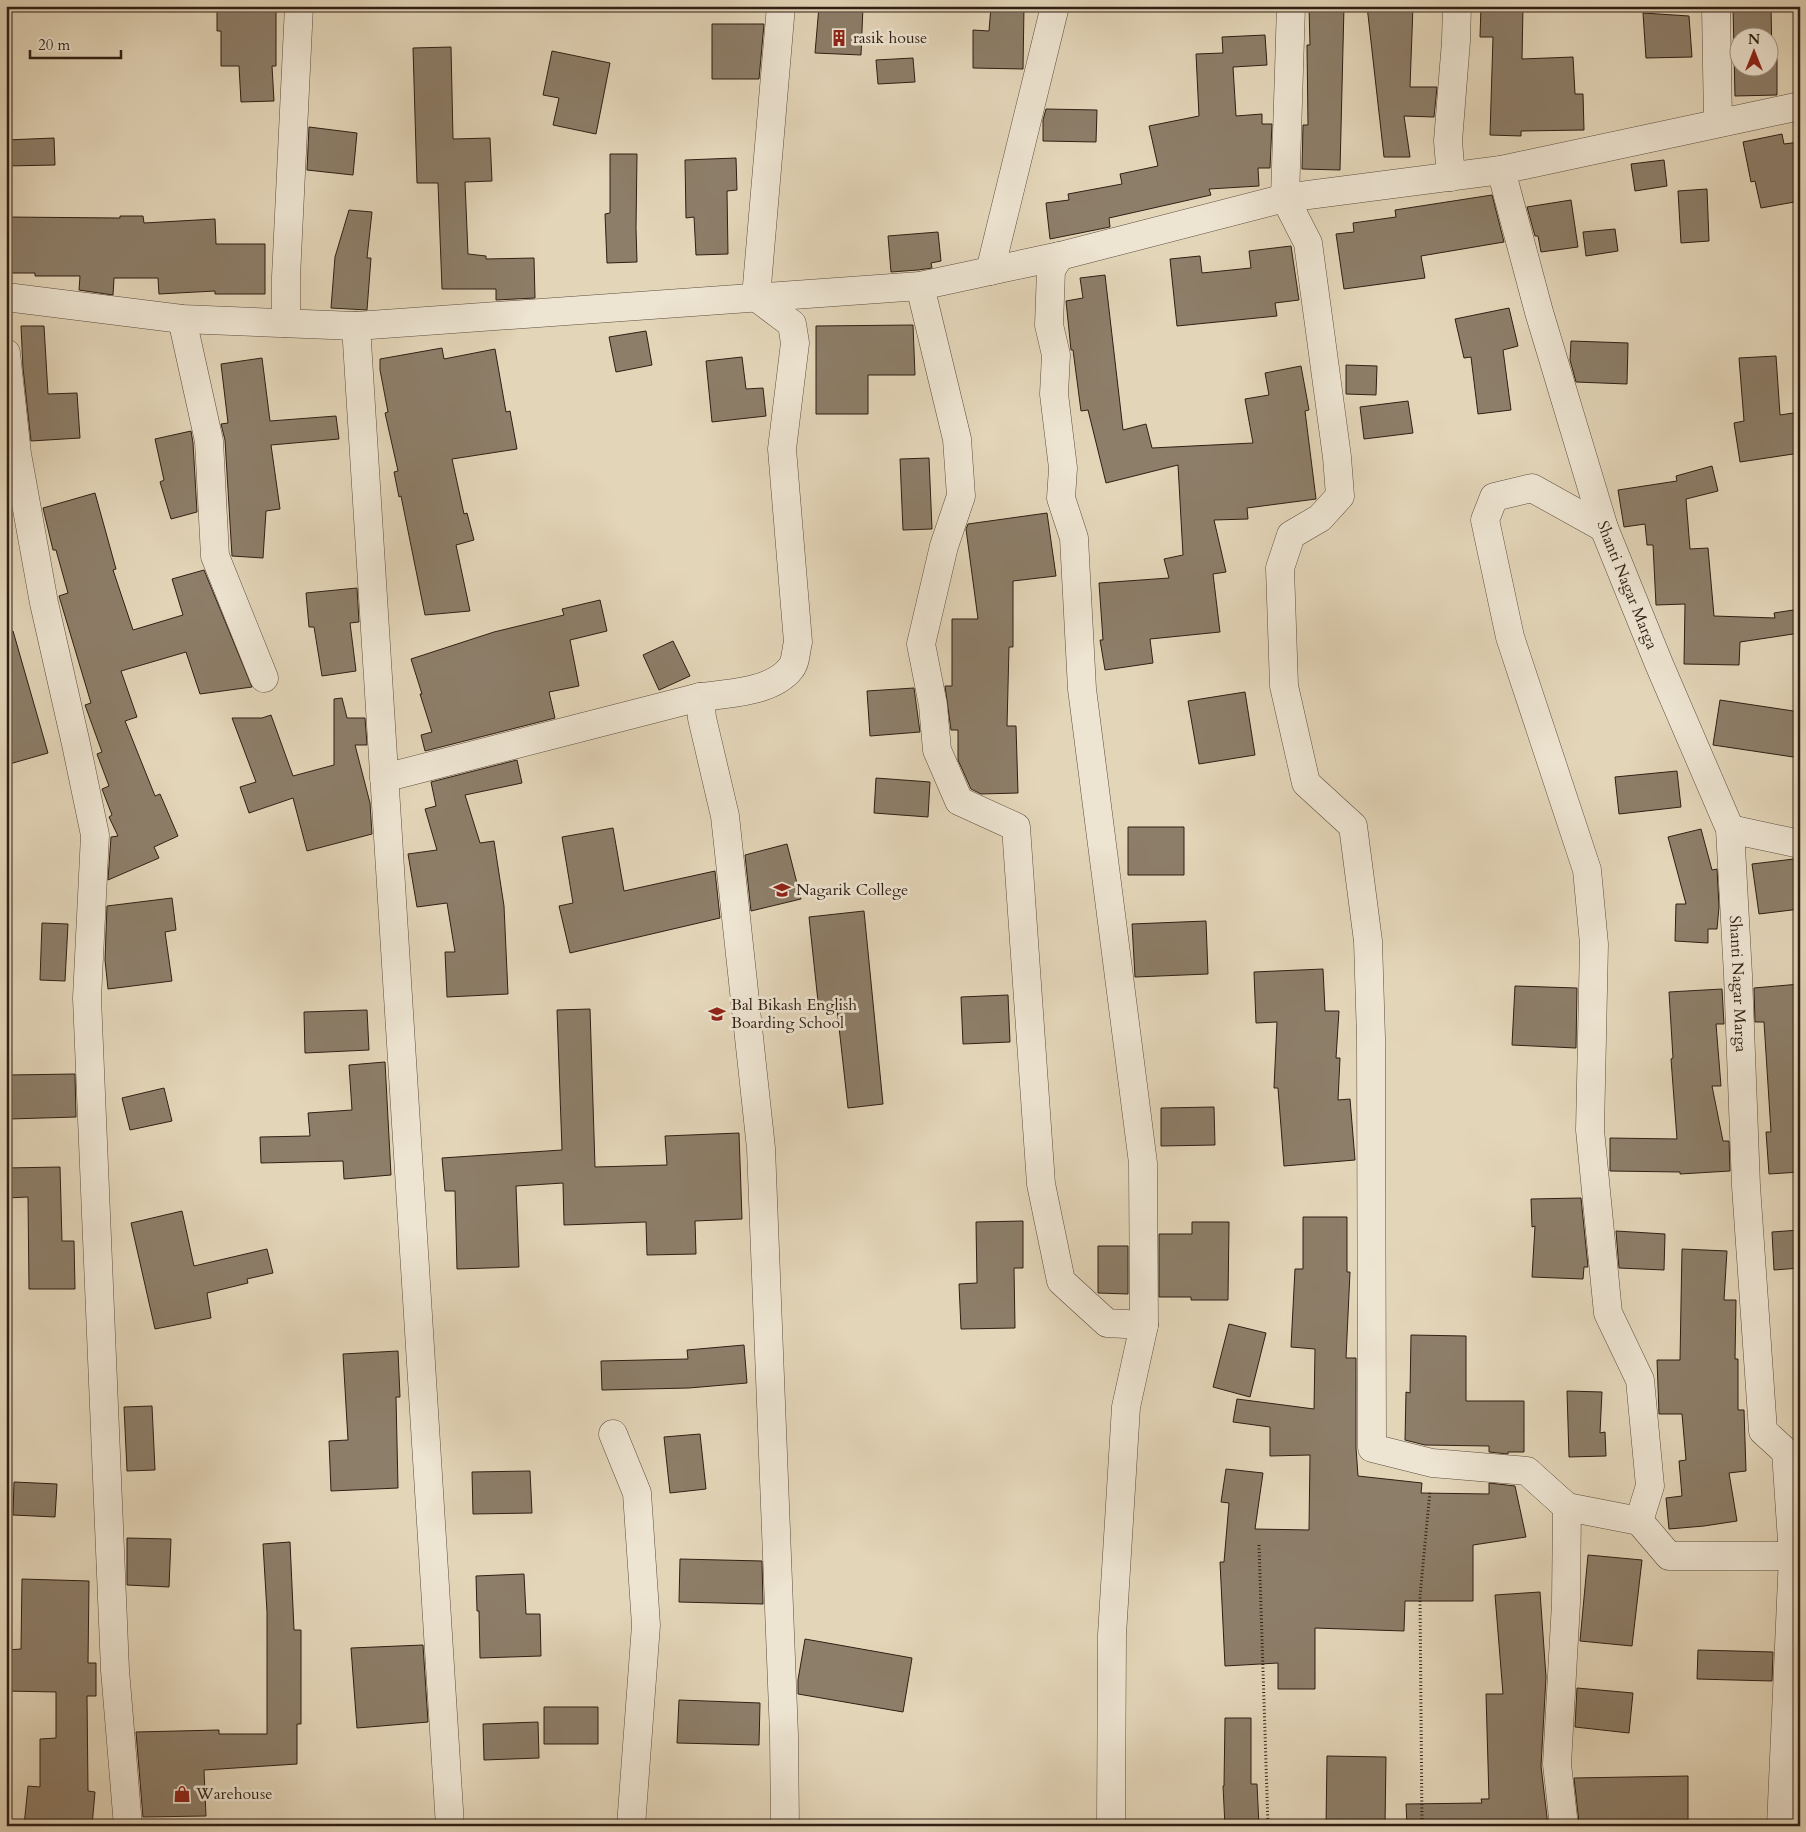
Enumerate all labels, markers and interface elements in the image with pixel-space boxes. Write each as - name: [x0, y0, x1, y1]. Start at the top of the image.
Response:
- place label: rasik house: [853, 27, 927, 49]
- scale bar: [30, 28, 121, 60]
- building icon: rasik house: [829, 28, 849, 48]
- north arrow: [1728, 28, 1778, 78]
- text: N: [1748, 30, 1760, 49]
- text: 20 m: [38, 35, 70, 55]
- street label: Shanti Nagar Marga: [1591, 518, 1663, 653]
- place label: Nagarik College: [796, 879, 908, 901]
- school or university icon: Nagarik College: [772, 880, 792, 900]
- street label: Shanti Nagar Marga: [1724, 915, 1752, 1053]
- place label: Bal Bikash English Boarding School: [731, 994, 857, 1034]
- school or university icon: Bal Bikash English Boarding School: [707, 1004, 727, 1024]
- place label: Warehouse: [195, 1783, 273, 1805]
- shop icon: Warehouse: [172, 1784, 192, 1804]

